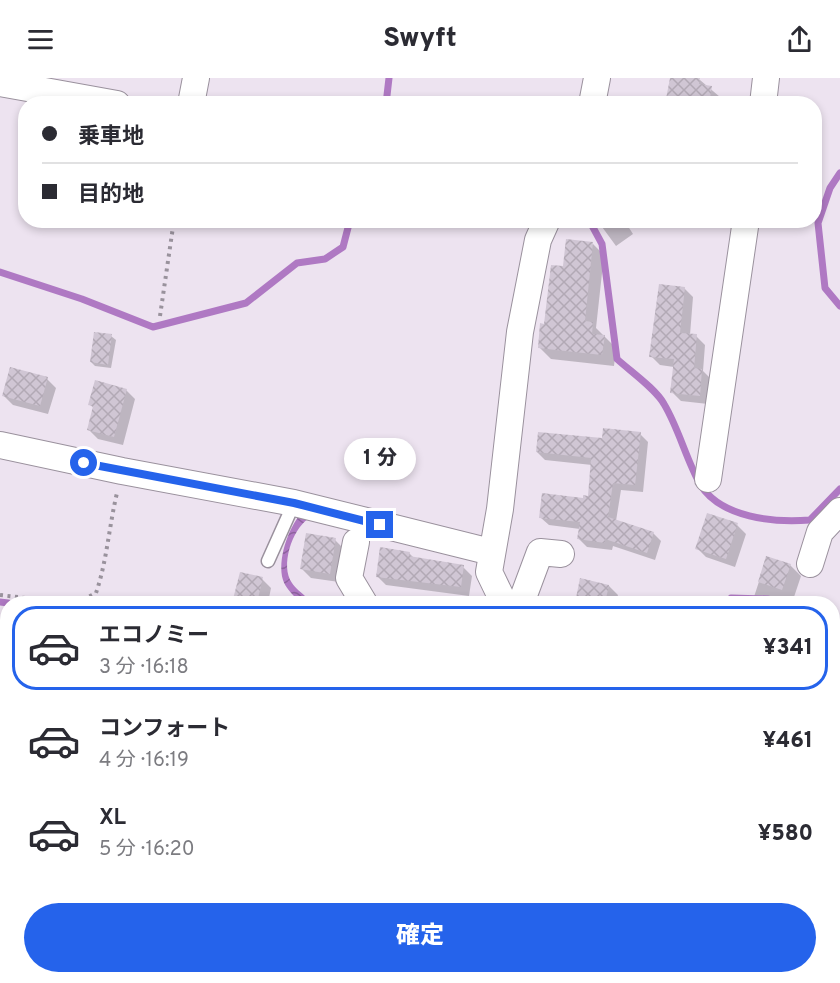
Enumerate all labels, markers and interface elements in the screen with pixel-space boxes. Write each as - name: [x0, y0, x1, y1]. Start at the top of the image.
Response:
- text: Swyft: [383, 22, 457, 56]
- icon: menu: [24, 23, 57, 56]
- icon: share: [783, 23, 816, 56]
- text: 乗車地: [78, 124, 144, 151]
- text: 目的地: [78, 182, 144, 209]
- callout: 1 分: [344, 438, 416, 480]
- text: 1 分: [363, 446, 397, 472]
- route start: [70, 449, 97, 476]
- route end: [366, 511, 393, 538]
- icon: car: [27, 621, 81, 675]
- text: エコノミー: [99, 623, 209, 650]
- text: ¥341: [763, 635, 813, 662]
- text: 3 分 · 16:18: [99, 655, 189, 681]
- icon: car: [27, 714, 81, 768]
- text: コンフォート: [99, 716, 230, 743]
- text: ¥461: [762, 728, 813, 755]
- text: 4 分 · 16:19: [99, 748, 189, 774]
- text: XL: [99, 805, 126, 832]
- icon: car: [27, 807, 81, 861]
- text: ¥580: [758, 821, 813, 848]
- text: 5 分 · 16:20: [99, 837, 195, 863]
- button: 確定: [24, 903, 816, 972]

